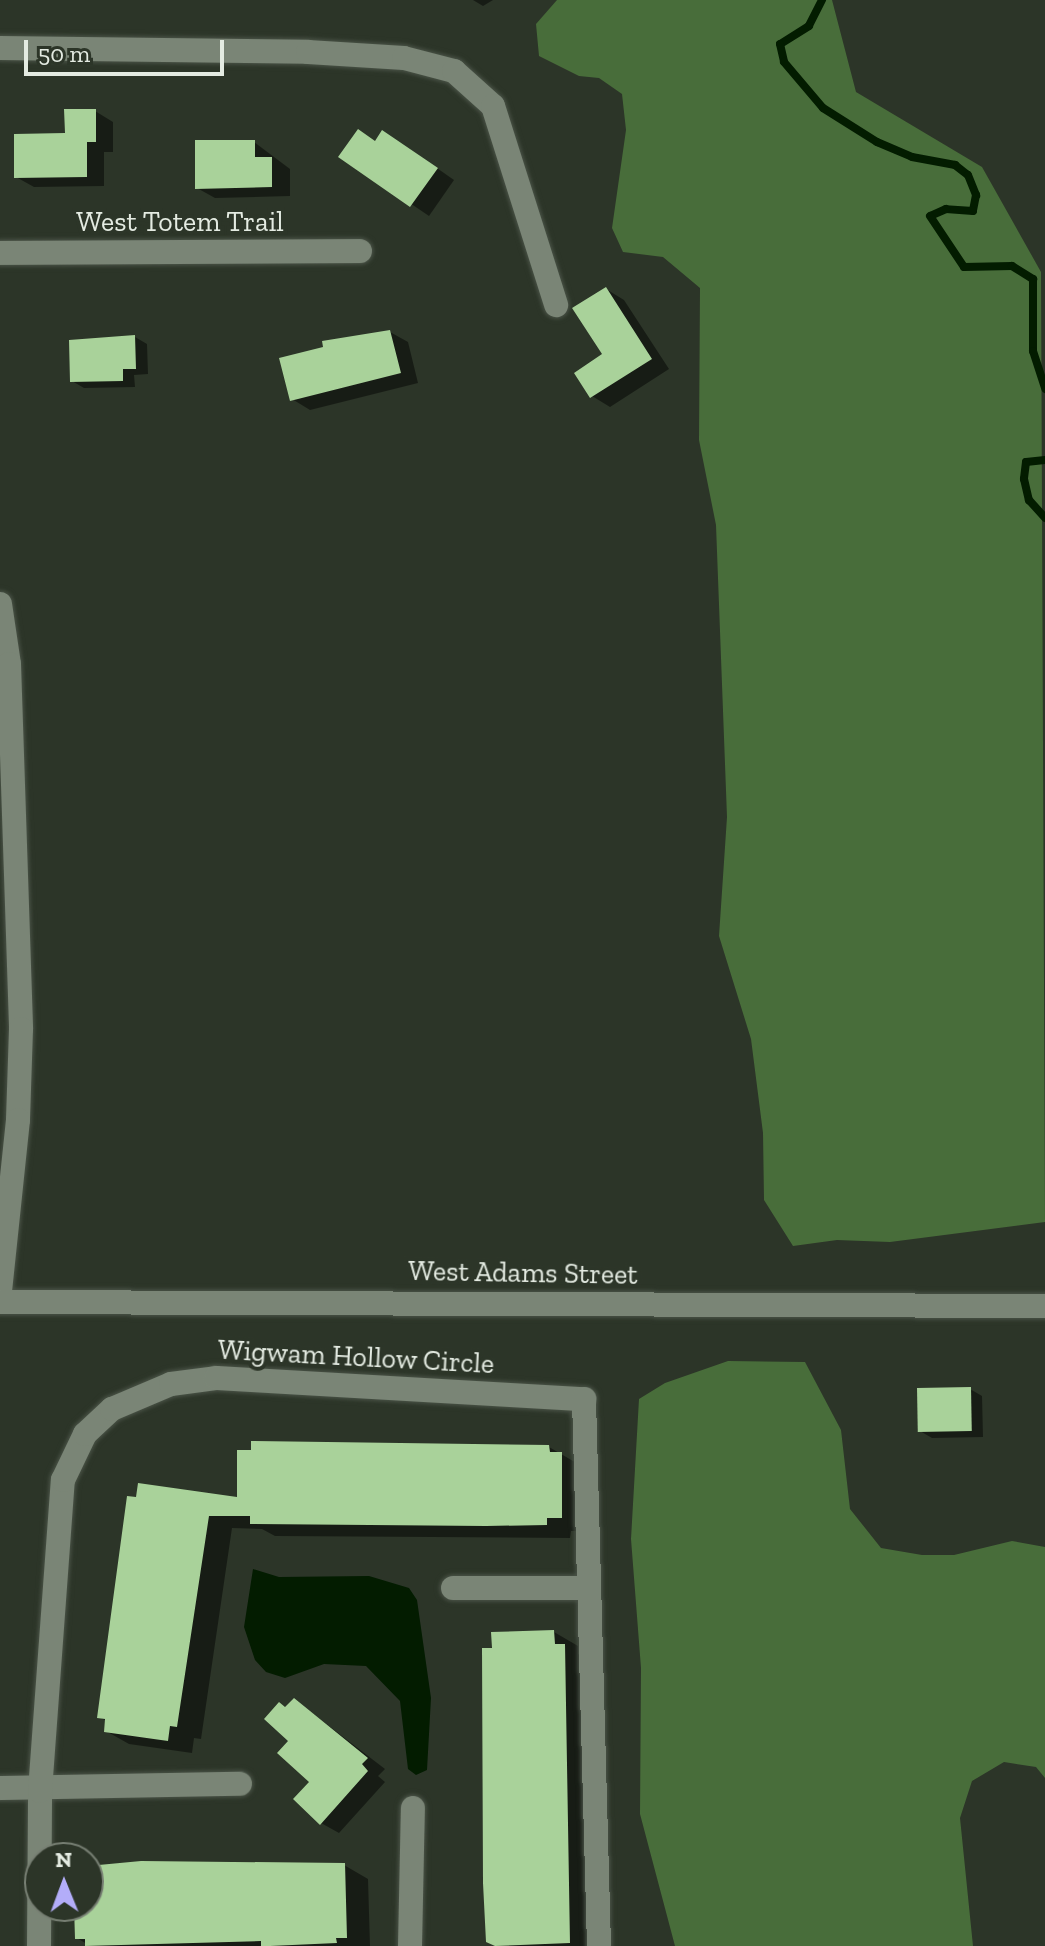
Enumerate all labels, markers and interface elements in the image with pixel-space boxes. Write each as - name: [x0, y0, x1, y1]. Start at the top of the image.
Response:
- scale bar: [28, 24, 228, 74]
- text: 50 m: [38, 39, 90, 68]
- street label: West Totem Trail: [76, 205, 284, 239]
- street label: West Adams Street: [408, 1254, 638, 1292]
- street label: Wigwam Hollow Circle: [217, 1333, 495, 1381]
- north arrow: [24, 1842, 104, 1922]
- text: N: [55, 1846, 72, 1873]

